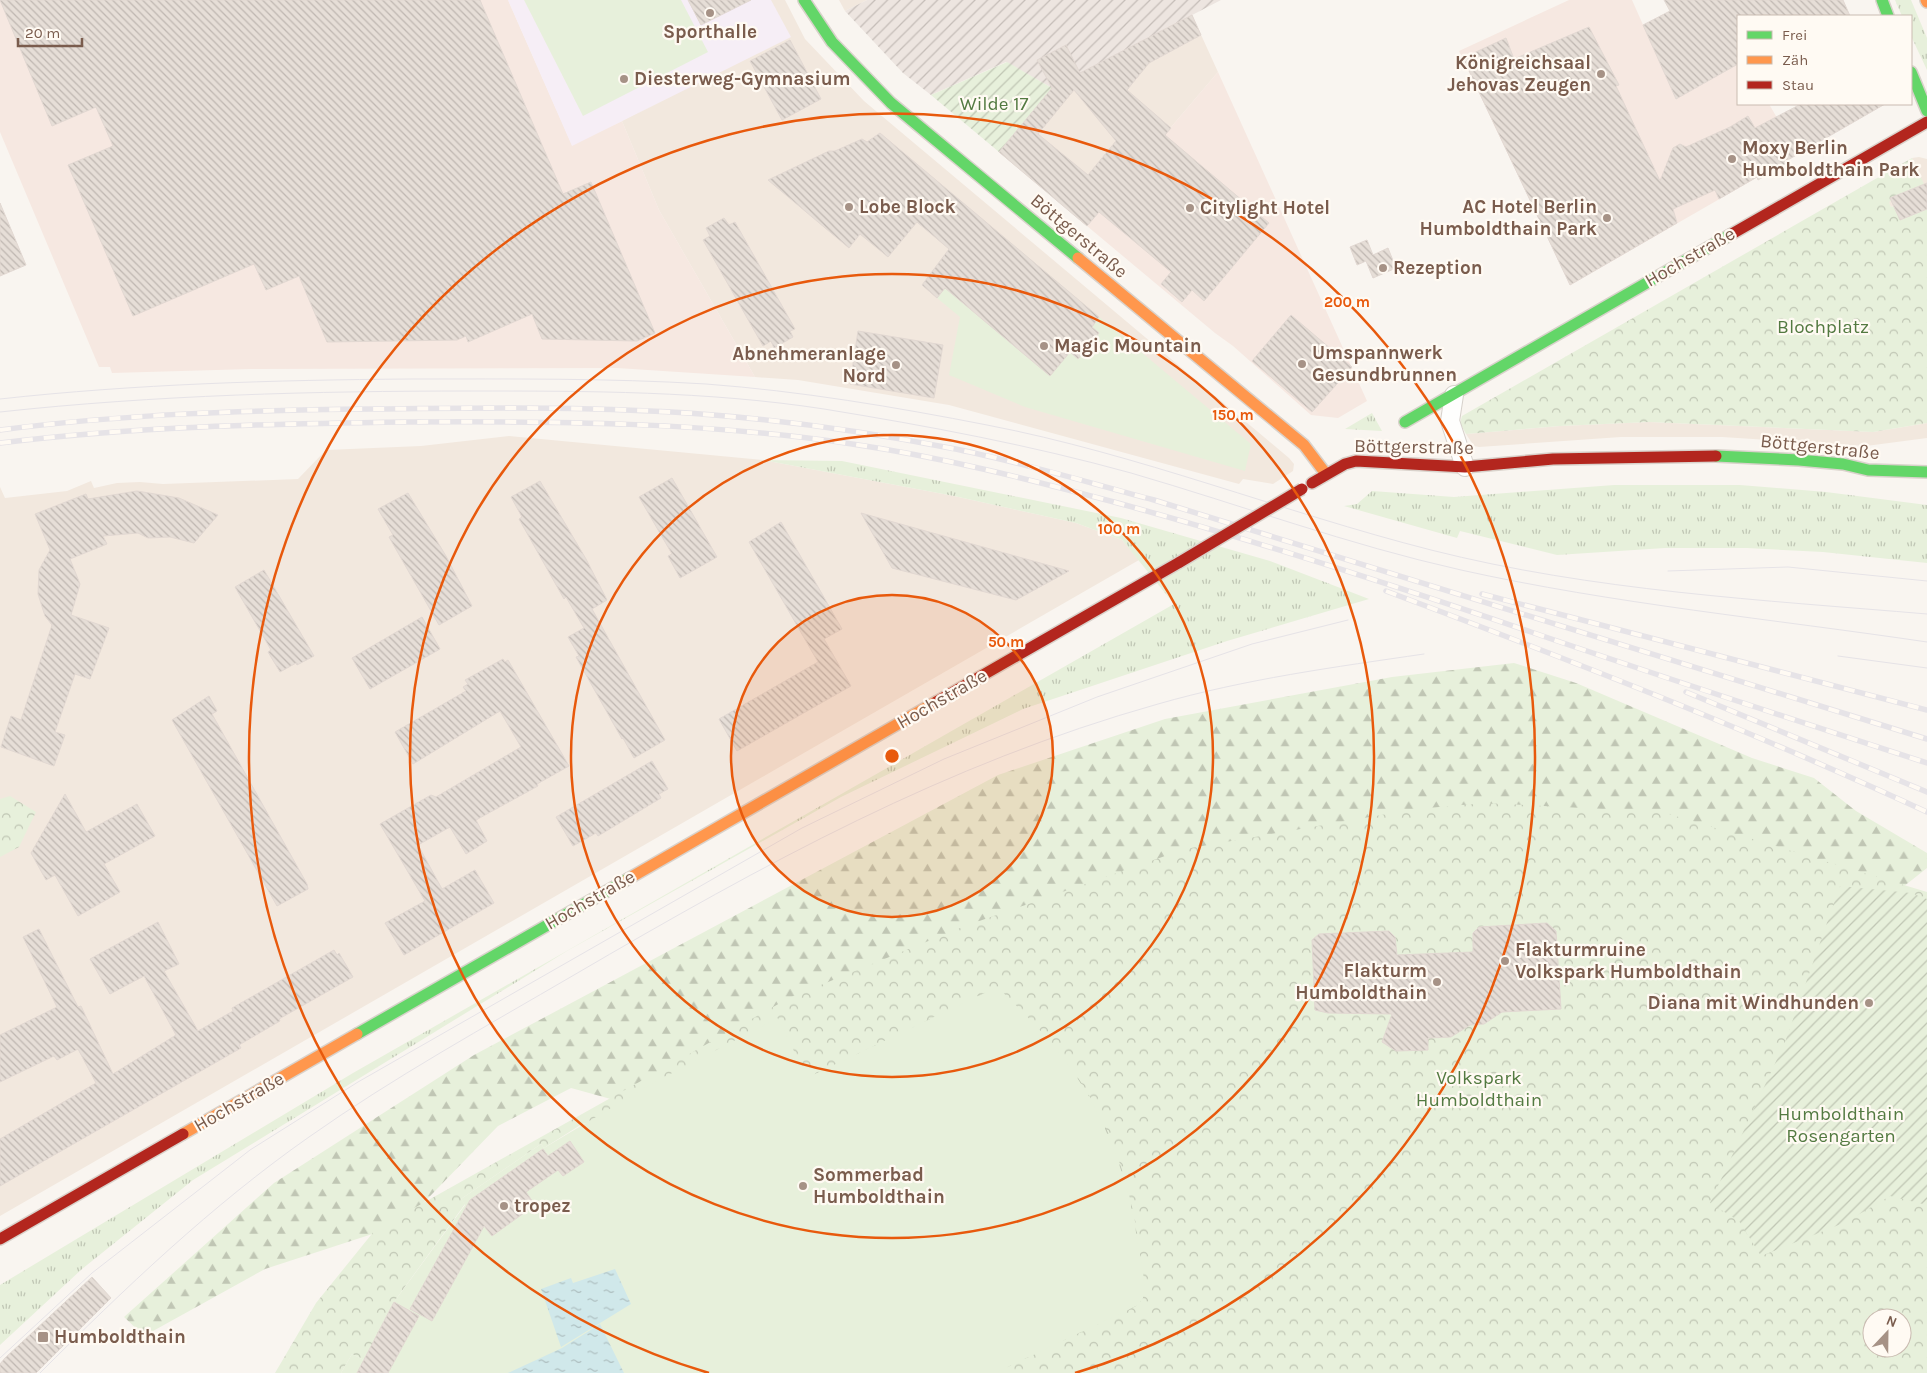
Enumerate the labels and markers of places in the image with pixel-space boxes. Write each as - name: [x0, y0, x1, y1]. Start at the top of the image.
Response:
- marker: Sporthalle: [704, 7, 716, 19]
- place label: Sporthalle: [663, 21, 757, 43]
- place label: Königreichsaal Jehovas Zeugen: [1447, 52, 1591, 96]
- place label: Diesterweg-Gymnasium: [634, 68, 851, 90]
- marker: Königreichsaal Jehovas Zeugen: [1595, 68, 1607, 80]
- marker: Diesterweg-Gymnasium: [618, 73, 630, 85]
- place label: Moxy Berlin Humboldthain Park: [1742, 137, 1919, 181]
- marker: Moxy Berlin Humboldthain Park: [1726, 153, 1738, 165]
- place label: Lobe Block: [859, 196, 956, 218]
- place label: AC Hotel Berlin Humboldthain Park: [1420, 196, 1597, 240]
- place label: Citylight Hotel: [1200, 197, 1330, 219]
- marker: Lobe Block: [843, 201, 855, 213]
- marker: Citylight Hotel: [1184, 202, 1196, 214]
- marker: AC Hotel Berlin Humboldthain Park: [1601, 212, 1613, 224]
- place label: Rezeption: [1393, 257, 1483, 279]
- marker: Rezeption: [1377, 262, 1389, 274]
- place label: Magic Mountain: [1054, 335, 1202, 357]
- marker: Magic Mountain: [1038, 340, 1050, 352]
- place label: Umspannwerk Gesundbrunnen: [1312, 342, 1457, 386]
- place label: Abnehmeranlage Nord: [732, 343, 886, 387]
- marker: Umspannwerk Gesundbrunnen: [1296, 358, 1308, 370]
- marker: Abnehmeranlage Nord: [890, 359, 902, 371]
- centre of rings: [883, 747, 901, 765]
- place label: Flakturmruine Volkspark Humboldthain: [1515, 939, 1741, 983]
- marker: Flakturmruine Volkspark Humboldthain: [1499, 955, 1511, 967]
- place label: Flakturm Humboldthain: [1295, 960, 1427, 1004]
- marker: Flakturm Humboldthain: [1431, 976, 1443, 988]
- place label: Diana mit Windhunden: [1647, 992, 1859, 1014]
- marker: Diana mit Windhunden: [1863, 997, 1875, 1009]
- place label: Sommerbad Humboldthain: [813, 1164, 945, 1208]
- marker: Sommerbad Humboldthain: [797, 1180, 809, 1192]
- place label: tropez: [514, 1195, 571, 1217]
- marker: tropez: [498, 1200, 510, 1212]
- place label: Humboldthain: [54, 1326, 186, 1348]
- marker: Humboldthain: [36, 1330, 50, 1344]

